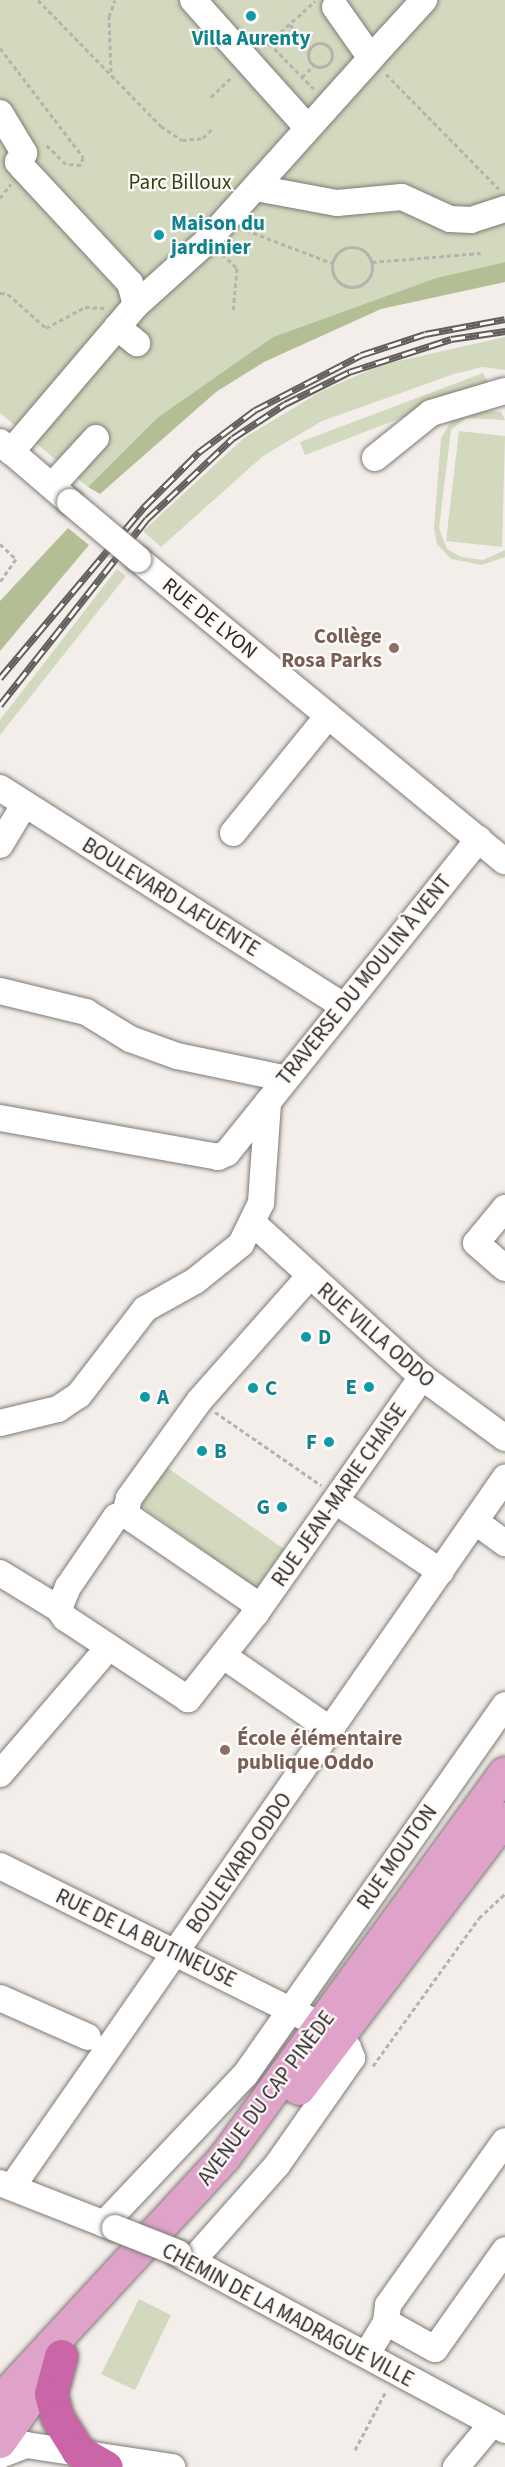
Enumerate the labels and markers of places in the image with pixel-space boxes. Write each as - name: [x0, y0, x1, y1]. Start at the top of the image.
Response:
- marker: Villa Aurenty: [244, 9, 258, 23]
- place label: Villa Aurenty: [192, 25, 310, 51]
- place label: Maison du jardinier: [171, 210, 265, 260]
- marker: Maison du jardinier: [152, 228, 166, 242]
- place label: Collège Rosa Parks: [281, 623, 382, 673]
- marker: Collège Rosa Parks: [387, 641, 401, 655]
- place label: D: [318, 1324, 331, 1350]
- marker: D: [299, 1330, 313, 1344]
- place label: E: [345, 1374, 357, 1400]
- place label: C: [265, 1375, 277, 1401]
- marker: E: [362, 1380, 376, 1394]
- marker: C: [246, 1381, 260, 1395]
- place label: A: [157, 1384, 169, 1410]
- marker: A: [138, 1390, 152, 1404]
- place label: F: [306, 1429, 317, 1455]
- marker: F: [322, 1435, 336, 1449]
- place label: B: [214, 1438, 227, 1464]
- marker: B: [195, 1444, 209, 1458]
- place label: G: [257, 1494, 270, 1520]
- marker: G: [275, 1500, 289, 1514]
- place label: École élémentaire publique Oddo: [237, 1725, 402, 1775]
- marker: École élémentaire publique Oddo: [218, 1743, 232, 1757]

